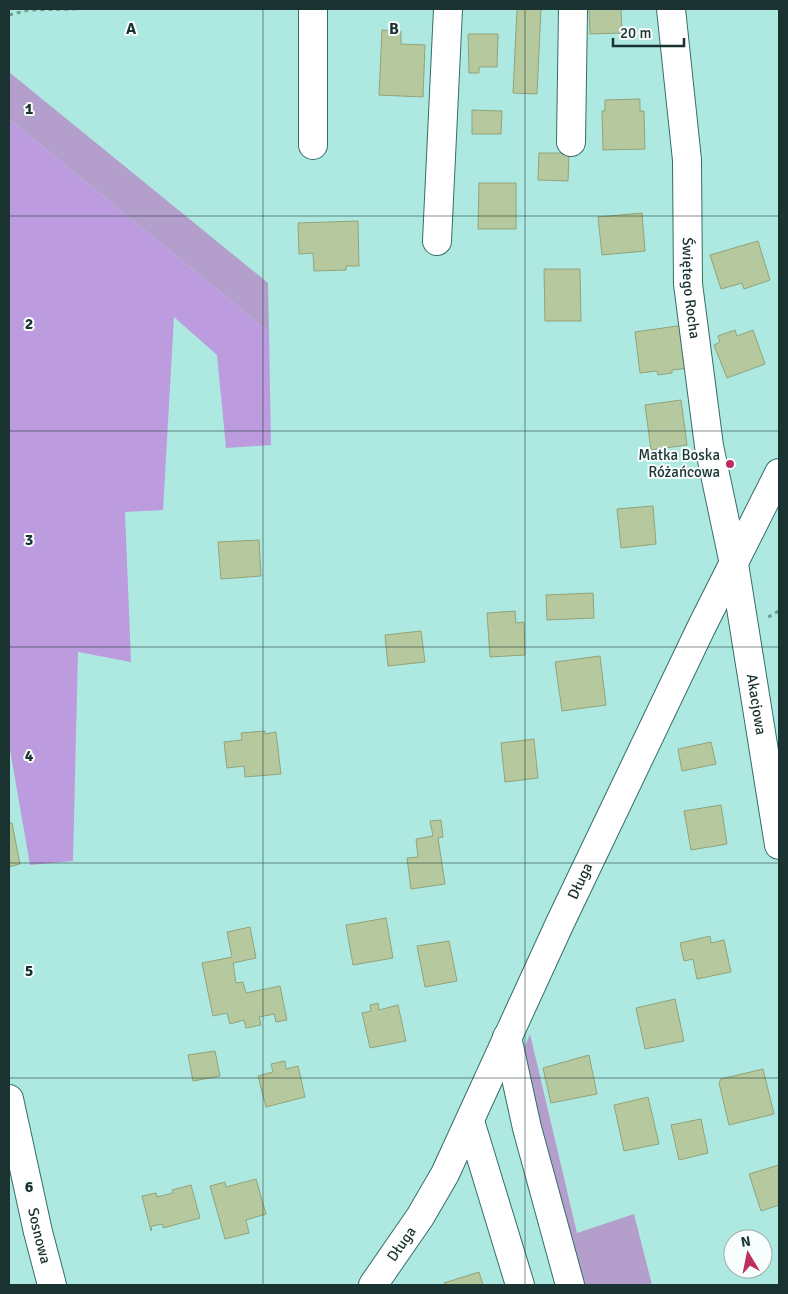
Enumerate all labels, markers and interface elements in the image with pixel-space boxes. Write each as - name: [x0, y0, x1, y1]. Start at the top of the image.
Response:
- scale bar: [613, 15, 684, 47]
- text: A: [126, 19, 137, 39]
- text: B: [389, 19, 399, 39]
- text: 20 m: [620, 24, 651, 42]
- text: 1: [25, 99, 34, 119]
- street label: Świętego Rocha: [679, 237, 704, 340]
- text: 2: [25, 314, 33, 334]
- place label: Matka Boska Różańcowa: [638, 446, 720, 481]
- marker: Matka Boska Różańcowa: [724, 458, 736, 470]
- text: 3: [25, 530, 33, 550]
- street label: Akacjowa: [743, 673, 770, 736]
- text: 4: [25, 746, 34, 766]
- street label: Długa: [564, 860, 596, 902]
- text: 5: [25, 961, 33, 981]
- text: 6: [25, 1177, 34, 1197]
- street label: Sosnowa: [24, 1206, 55, 1266]
- street label: Długa: [383, 1223, 420, 1265]
- north arrow: [723, 1229, 773, 1279]
- text: N: [740, 1232, 752, 1251]

